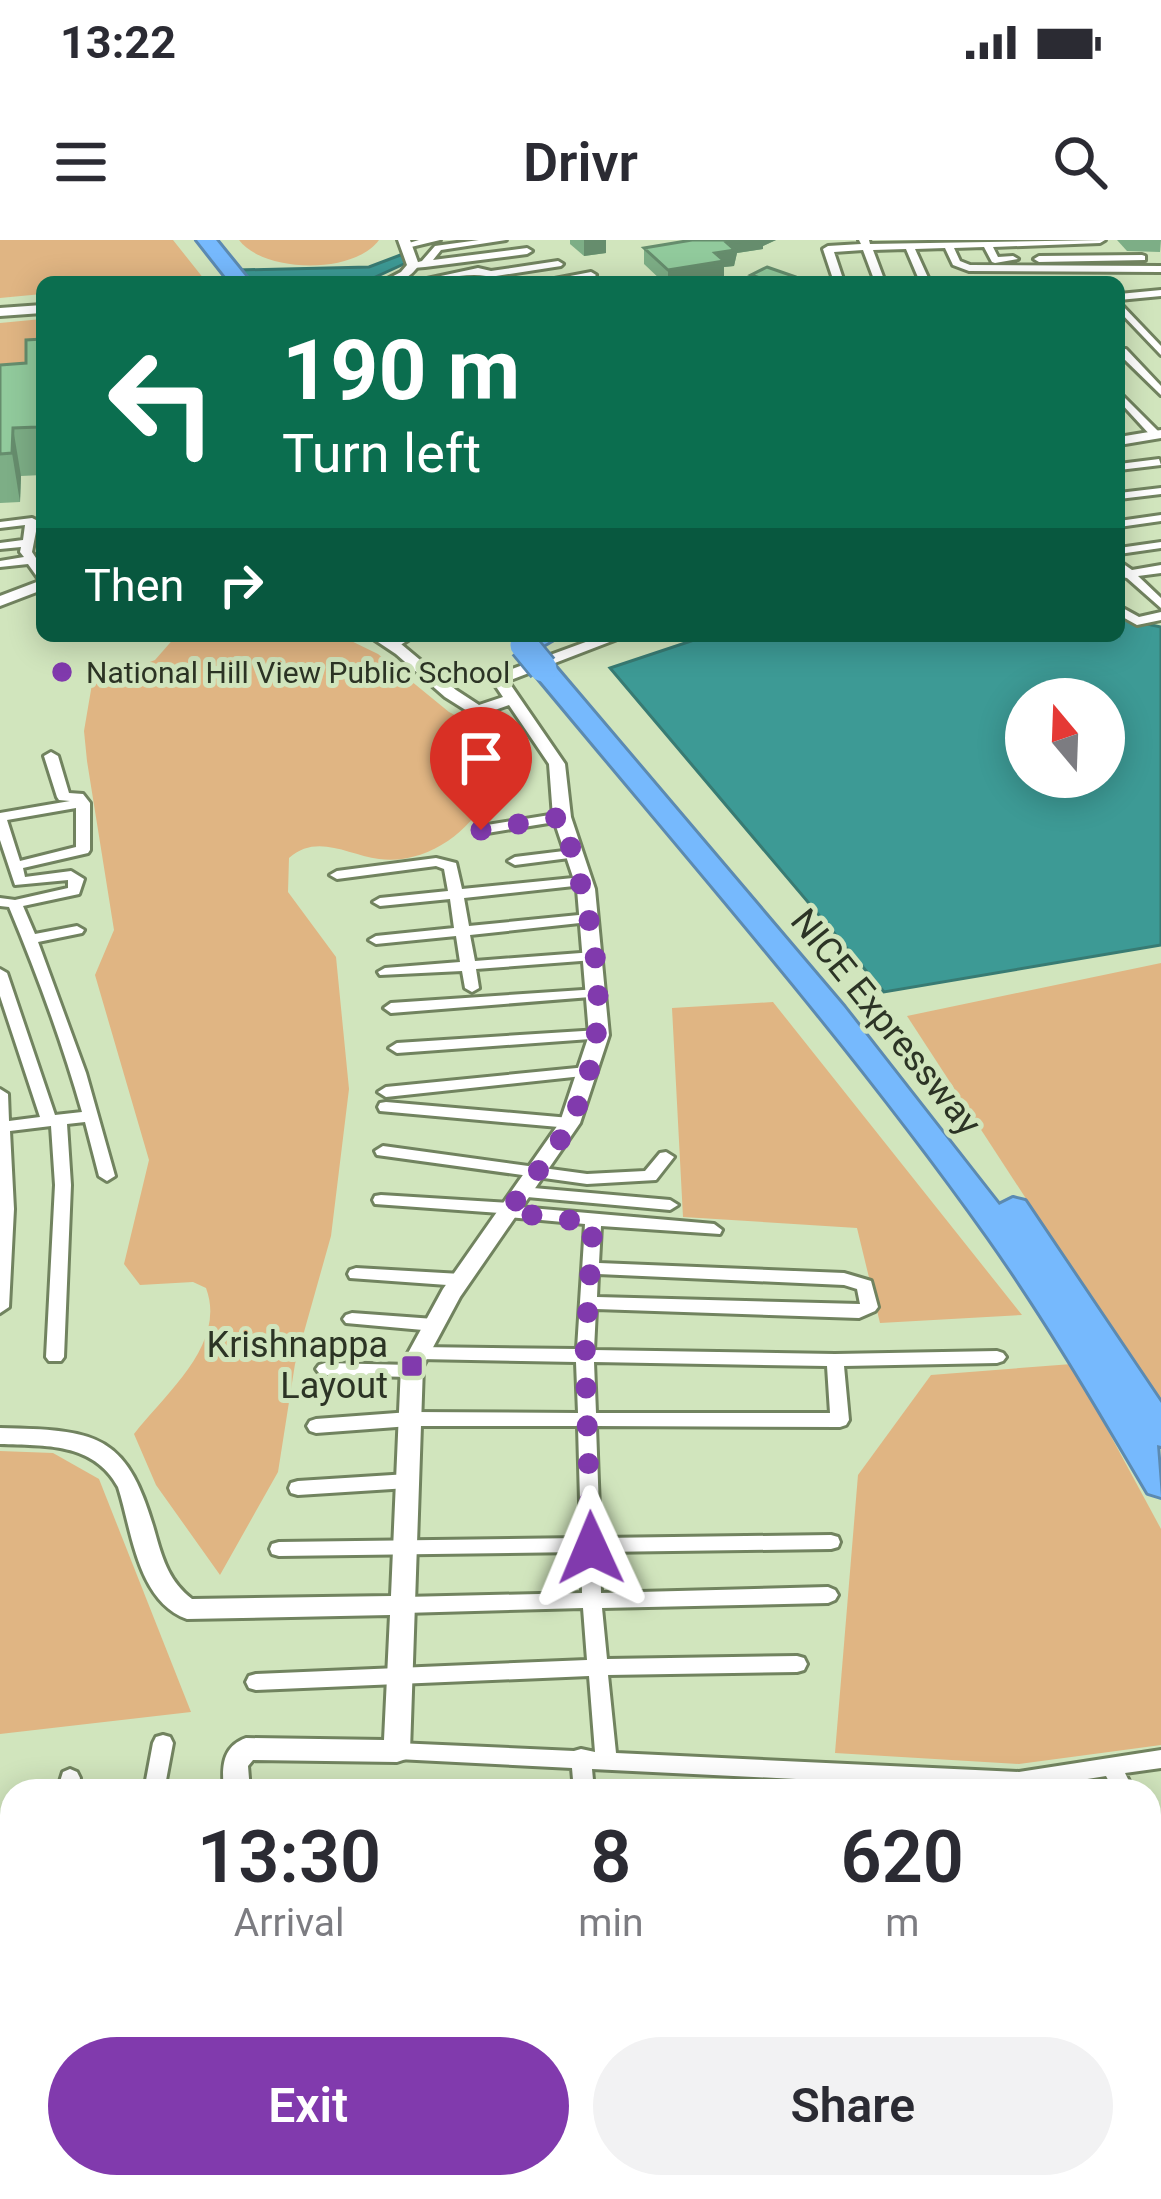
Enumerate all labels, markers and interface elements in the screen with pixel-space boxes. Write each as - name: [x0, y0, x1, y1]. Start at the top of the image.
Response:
- text: 13:22: [60, 16, 176, 69]
- icon: menu: [48, 129, 114, 195]
- icon: search: [1047, 129, 1113, 195]
- text: Drivr: [523, 131, 638, 194]
- text: 190 m: [282, 321, 520, 420]
- icon: left: [84, 324, 240, 480]
- text: Turn left: [282, 422, 481, 485]
- icon: right: [208, 552, 274, 618]
- text: Then: [84, 559, 184, 612]
- place label: National Hill View Public School: [86, 655, 510, 690]
- marker: National Hill View Public School: [49, 659, 75, 685]
- north arrow: [1005, 678, 1125, 798]
- map controls: [1005, 678, 1125, 798]
- pin: [430, 707, 532, 830]
- icon: arrive: [448, 725, 514, 791]
- street label: NICE Expressway: [782, 901, 990, 1143]
- place label: Krishnappa Layout: [207, 1324, 388, 1407]
- marker: Krishnappa Layout: [399, 1353, 425, 1379]
- position arrow: [528, 1485, 654, 1611]
- text: 13:30: [197, 1815, 381, 1900]
- text: 8: [590, 1815, 631, 1900]
- text: 620: [841, 1815, 964, 1900]
- text: Arrival: [234, 1900, 344, 1946]
- text: min: [578, 1900, 643, 1946]
- text: m: [885, 1900, 919, 1946]
- button: Exit: [48, 2037, 569, 2175]
- button: Share: [593, 2037, 1113, 2175]

